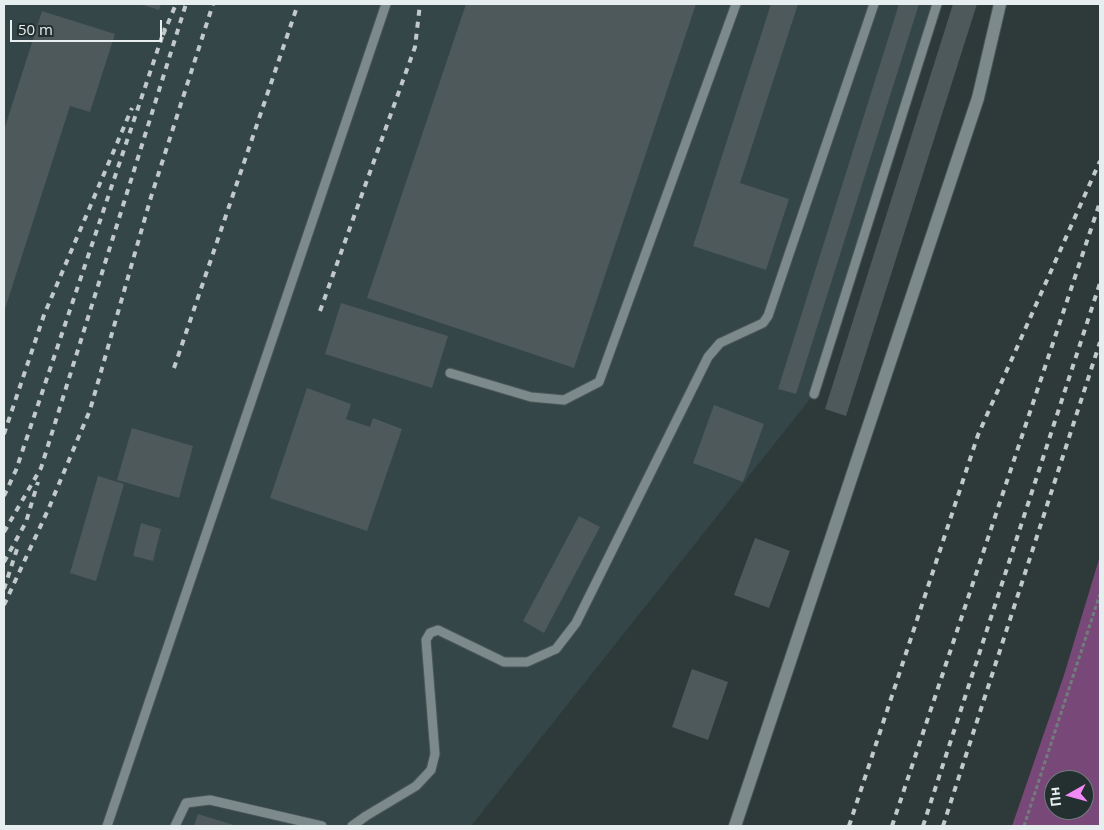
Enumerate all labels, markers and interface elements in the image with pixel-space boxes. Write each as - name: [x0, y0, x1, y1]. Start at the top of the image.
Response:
- scale bar: [12, 10, 165, 42]
- text: 50 m: [18, 19, 53, 39]
- north arrow: [1044, 770, 1094, 820]
- text: Пн: [1044, 786, 1065, 808]

